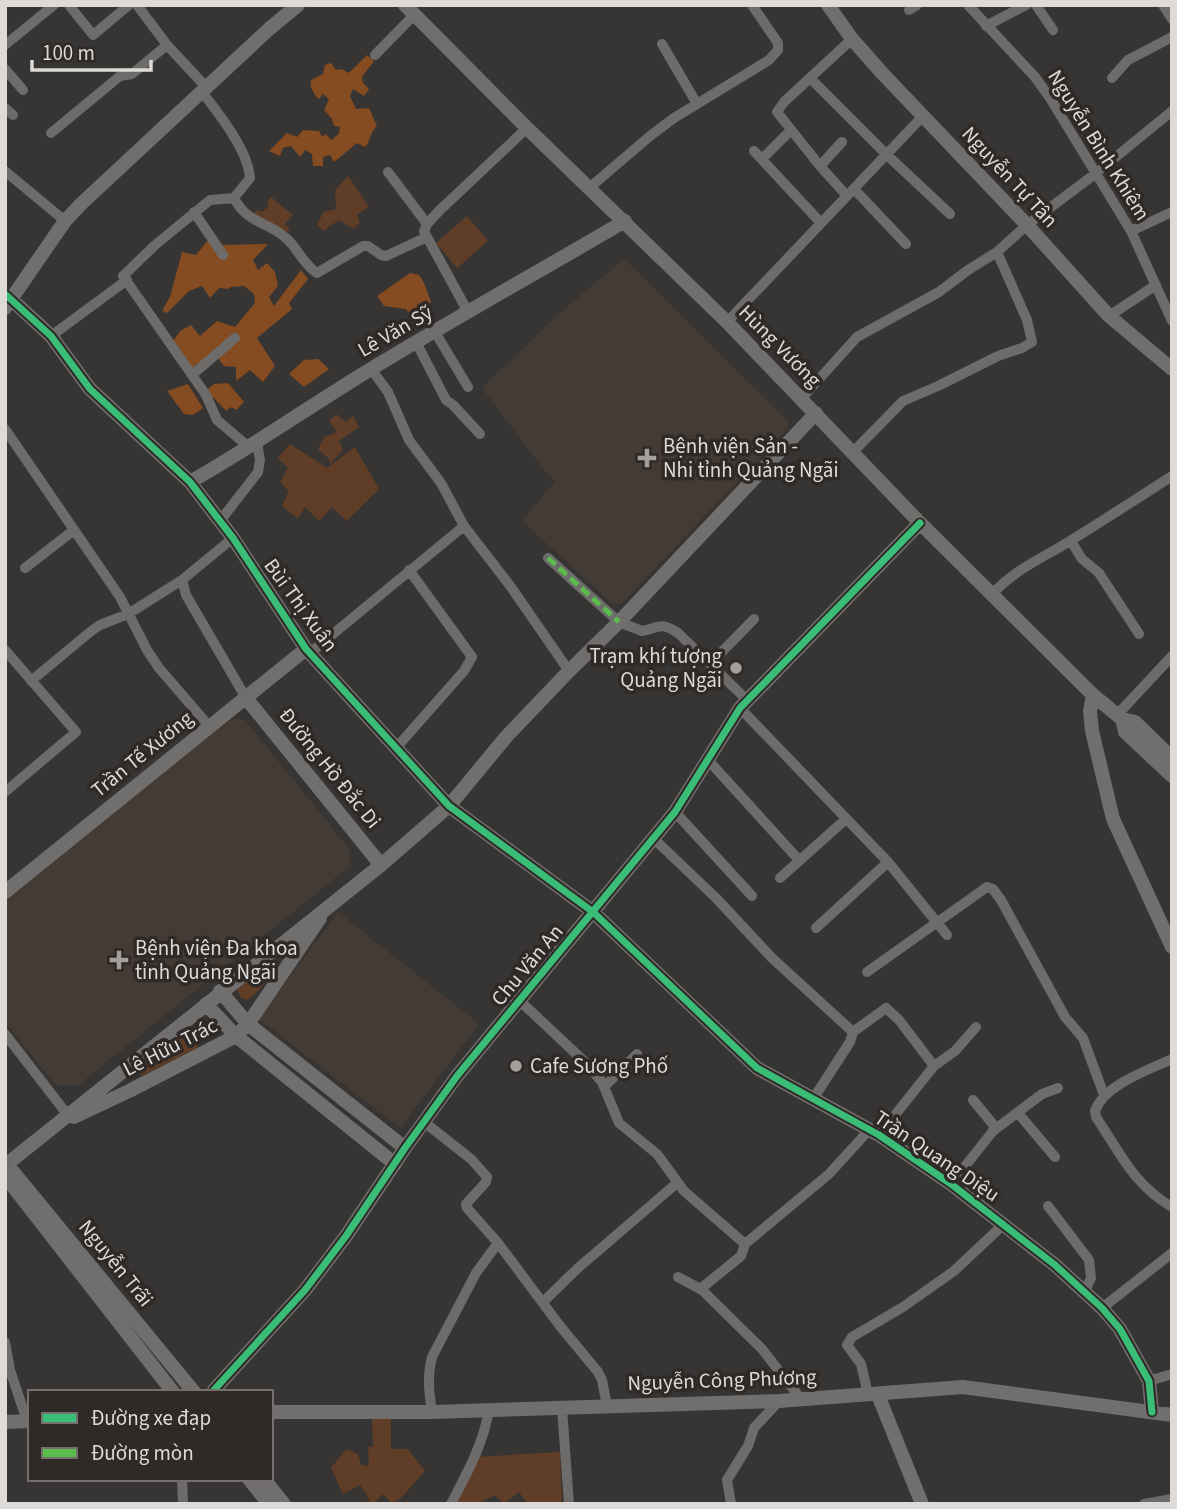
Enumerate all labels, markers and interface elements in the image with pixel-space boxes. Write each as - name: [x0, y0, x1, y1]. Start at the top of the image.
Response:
- scale bar: [32, 28, 150, 72]
- text: 100 m: [42, 38, 95, 68]
- street label: Nguyễn Bình Khiêm: [1041, 64, 1157, 226]
- street label: Nguyễn Tự Tân: [955, 120, 1065, 234]
- street label: Lê Văn Sỹ: [352, 297, 438, 365]
- street label: Hùng Vương: [732, 298, 829, 395]
- place label: Bệnh viện Sản - Nhi tỉnh Quảng Ngãi: [663, 431, 839, 485]
- marker: Bệnh viện Sản - Nhi tỉnh Quảng Ngãi: [637, 448, 657, 468]
- street label: Bùi Thị Xuân: [257, 552, 345, 658]
- place label: Trạm khí tượng Quảng Ngãi: [590, 641, 722, 695]
- marker: Trạm khí tượng Quảng Ngãi: [728, 660, 744, 676]
- street label: Đường Hồ Đắc Di: [272, 701, 388, 835]
- street label: Trần Tế Xương: [85, 703, 200, 804]
- street label: Chu Văn An: [484, 918, 570, 1012]
- place label: Bệnh viện Đa khoa tỉnh Quảng Ngãi: [135, 933, 298, 987]
- marker: Bệnh viện Đa khoa tỉnh Quảng Ngãi: [109, 950, 129, 970]
- street label: Lê Hữu Trác: [118, 1010, 223, 1084]
- place label: Cafe Sương Phố: [530, 1051, 668, 1081]
- marker: Cafe Sương Phố: [508, 1058, 524, 1074]
- street label: Trần Quang Diệu: [868, 1103, 1006, 1209]
- street label: Nguyễn Trãi: [72, 1213, 160, 1313]
- street label: Nguyễn Công Phương: [627, 1362, 818, 1398]
- legend: [28, 1390, 273, 1481]
- text: Đường xe đạp: [91, 1403, 211, 1433]
- text: Đường mòn: [91, 1438, 194, 1468]

